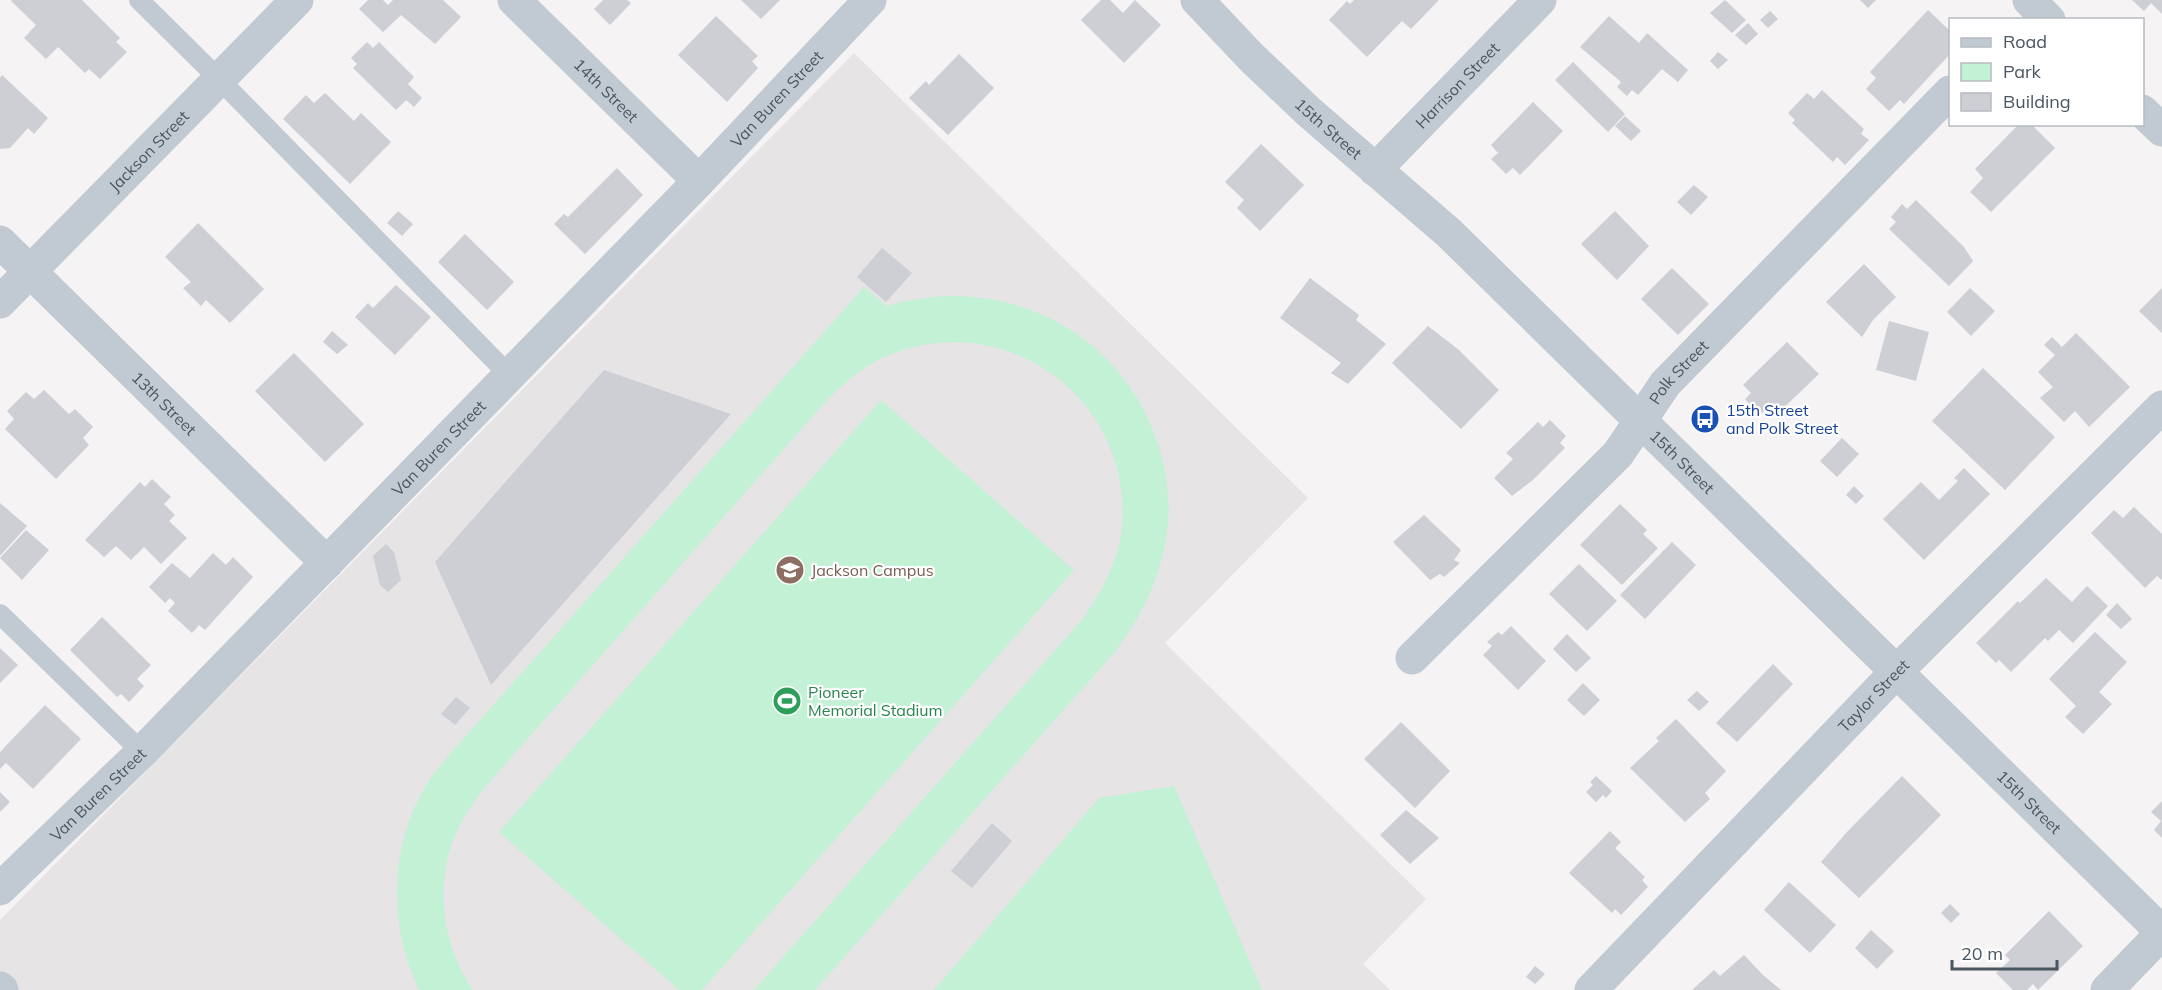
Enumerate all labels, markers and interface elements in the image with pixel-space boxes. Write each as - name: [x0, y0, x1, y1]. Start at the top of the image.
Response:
- legend: [1949, 18, 2144, 126]
- text: Road: [2003, 30, 2047, 53]
- street label: Harrison Street: [1411, 38, 1504, 133]
- street label: Van Buren Street: [726, 46, 827, 151]
- street label: 14th Street: [570, 54, 643, 127]
- text: Park: [2003, 60, 2042, 83]
- text: Building: [2003, 90, 2071, 113]
- street label: 15th Street: [1291, 94, 1366, 164]
- street label: Jackson Street: [104, 106, 193, 196]
- street label: Polk Street: [1644, 335, 1713, 408]
- street label: 13th Street: [128, 367, 201, 440]
- street label: Van Buren Street: [387, 396, 490, 500]
- place label: 15th Street and Polk Street: [1726, 400, 1839, 438]
- bus stop icon: 15th Street and Polk Street: [1689, 403, 1721, 435]
- street label: 15th Street: [1646, 425, 1719, 498]
- school or university icon: Jackson Campus: [774, 554, 806, 586]
- place label: Jackson Campus: [811, 560, 934, 580]
- street label: Taylor Street: [1834, 655, 1913, 736]
- place label: Pioneer Memorial Stadium: [808, 682, 943, 720]
- sports icon: Pioneer Memorial Stadium: [771, 685, 803, 717]
- street label: Van Buren Street: [46, 743, 150, 845]
- street label: 15th Street: [1993, 766, 2066, 838]
- scale bar: [1952, 933, 2057, 971]
- text: 20 m: [1961, 942, 2003, 965]

